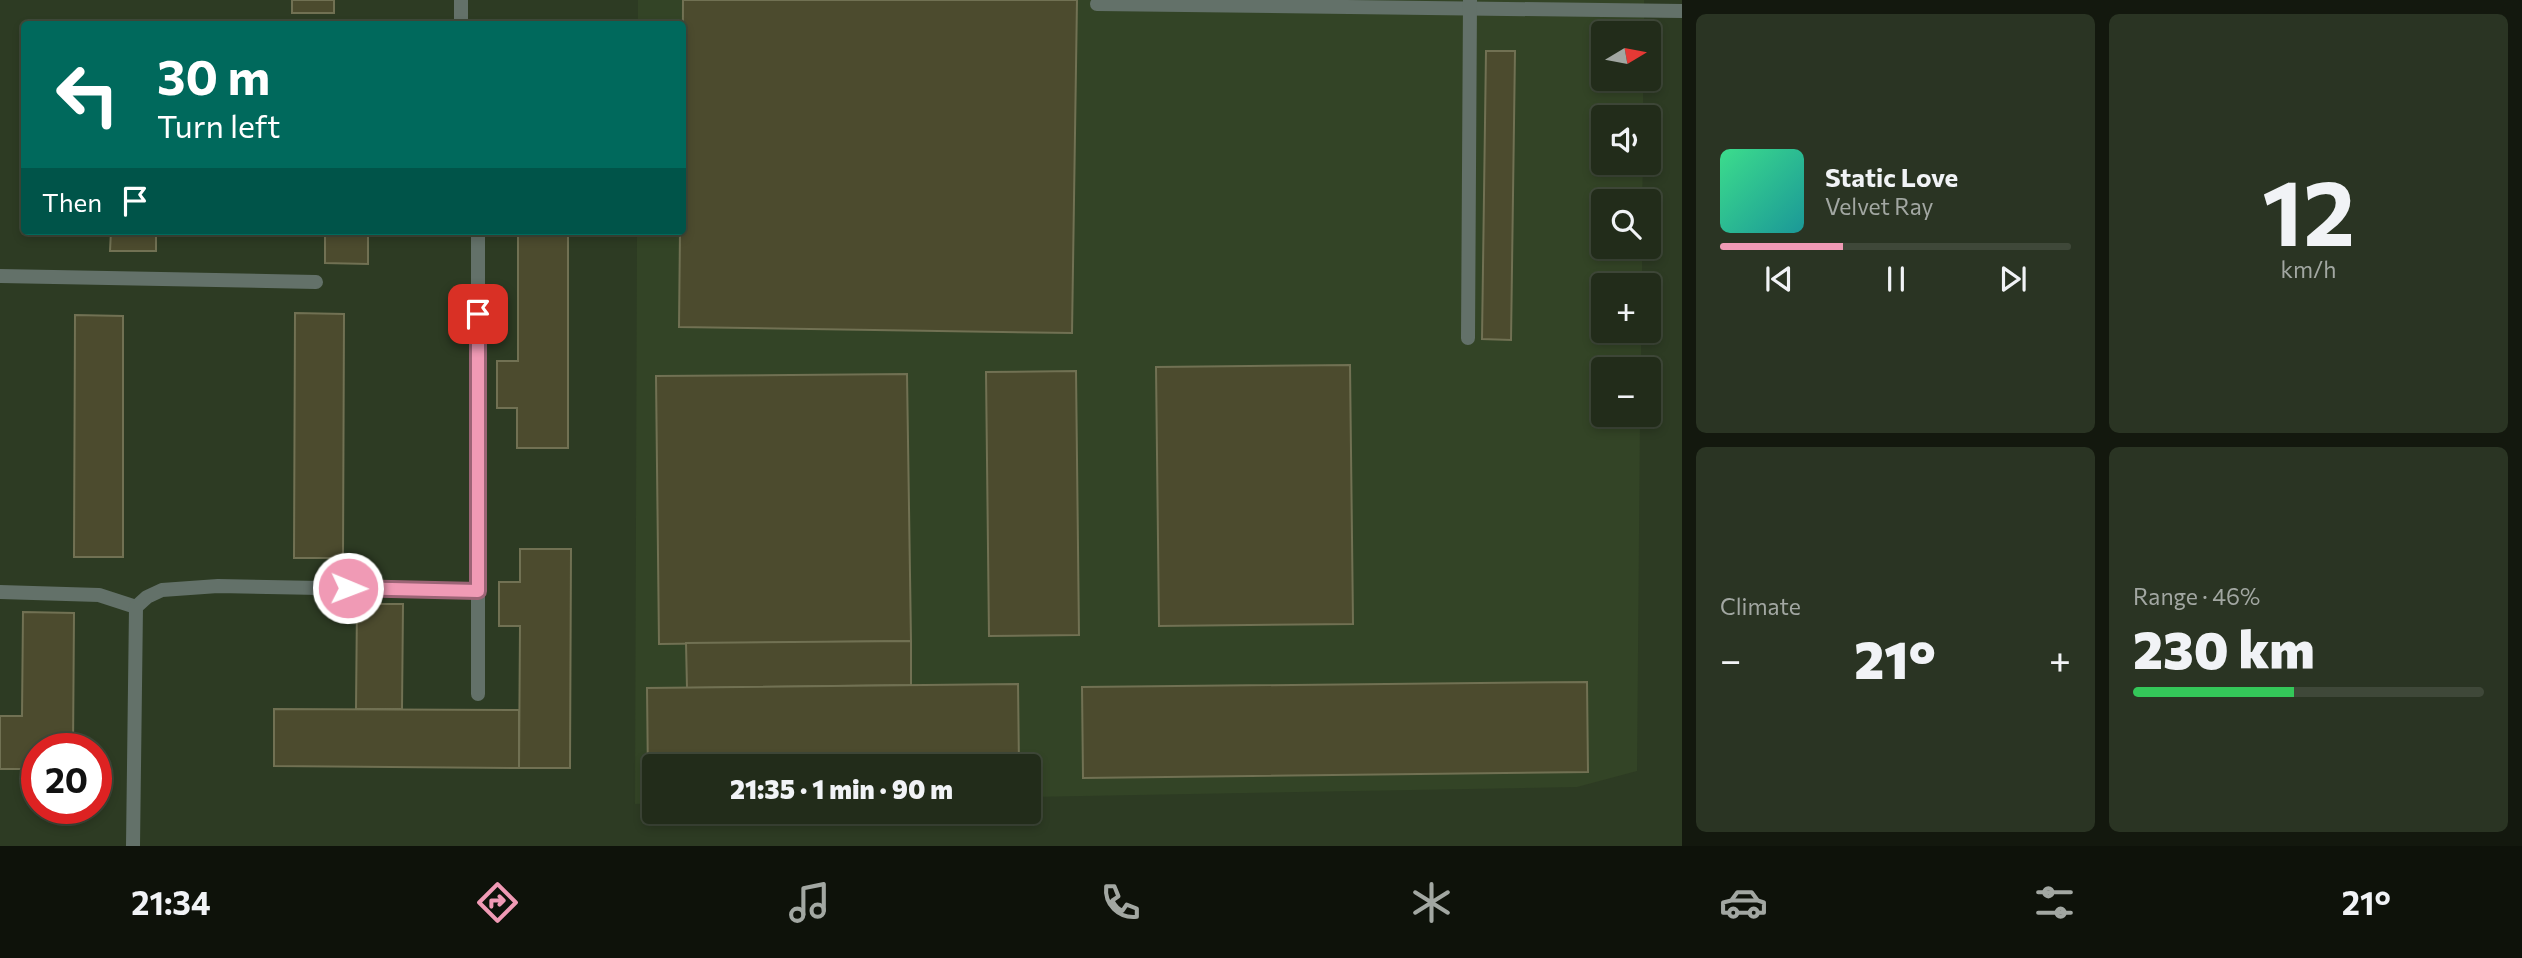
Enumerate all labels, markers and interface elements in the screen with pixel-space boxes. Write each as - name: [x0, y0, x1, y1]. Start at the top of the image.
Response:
- north arrow: [1591, 21, 1661, 91]
- map controls: [1591, 21, 1661, 427]
- text: 30 m: [157, 45, 270, 105]
- icon: left: [42, 49, 133, 140]
- text: Turn left: [157, 105, 281, 145]
- button: sound: [1591, 105, 1661, 175]
- text: 12: [2262, 153, 2355, 265]
- text: Static Love: [1825, 161, 1958, 192]
- icon: arrive: [116, 182, 154, 220]
- text: Then: [42, 186, 102, 217]
- button: search: [1591, 189, 1661, 259]
- text: Velvet Ray: [1825, 192, 1933, 220]
- text: km/h: [2281, 255, 2336, 283]
- icon: previous: [1760, 260, 1798, 298]
- icon: pause: [1877, 260, 1915, 298]
- icon: next: [1994, 260, 2032, 298]
- button: +: [1591, 273, 1661, 343]
- pin: [448, 284, 508, 344]
- icon: arrive: [459, 295, 497, 333]
- button: −: [1591, 357, 1661, 427]
- position arrow: [311, 551, 385, 625]
- text: Range · 46%: [2133, 582, 2260, 610]
- text: Climate: [1720, 592, 1801, 620]
- text: 230 km: [2133, 616, 2315, 680]
- text: 21°: [1854, 626, 1936, 690]
- text: −: [1720, 635, 1742, 682]
- text: +: [2049, 635, 2071, 682]
- speed limit sign: 20: [21, 733, 112, 824]
- text: 21:35 · 1 min · 90 m: [730, 773, 953, 804]
- icon: directions: [473, 878, 522, 927]
- icon: music: [785, 878, 834, 927]
- icon: phone: [1096, 878, 1145, 927]
- icon: climate: [1407, 878, 1456, 927]
- icon: car: [1719, 878, 1768, 927]
- icon: filters: [2030, 878, 2079, 927]
- text: 21:34: [131, 882, 211, 922]
- text: 21°: [2342, 882, 2391, 922]

